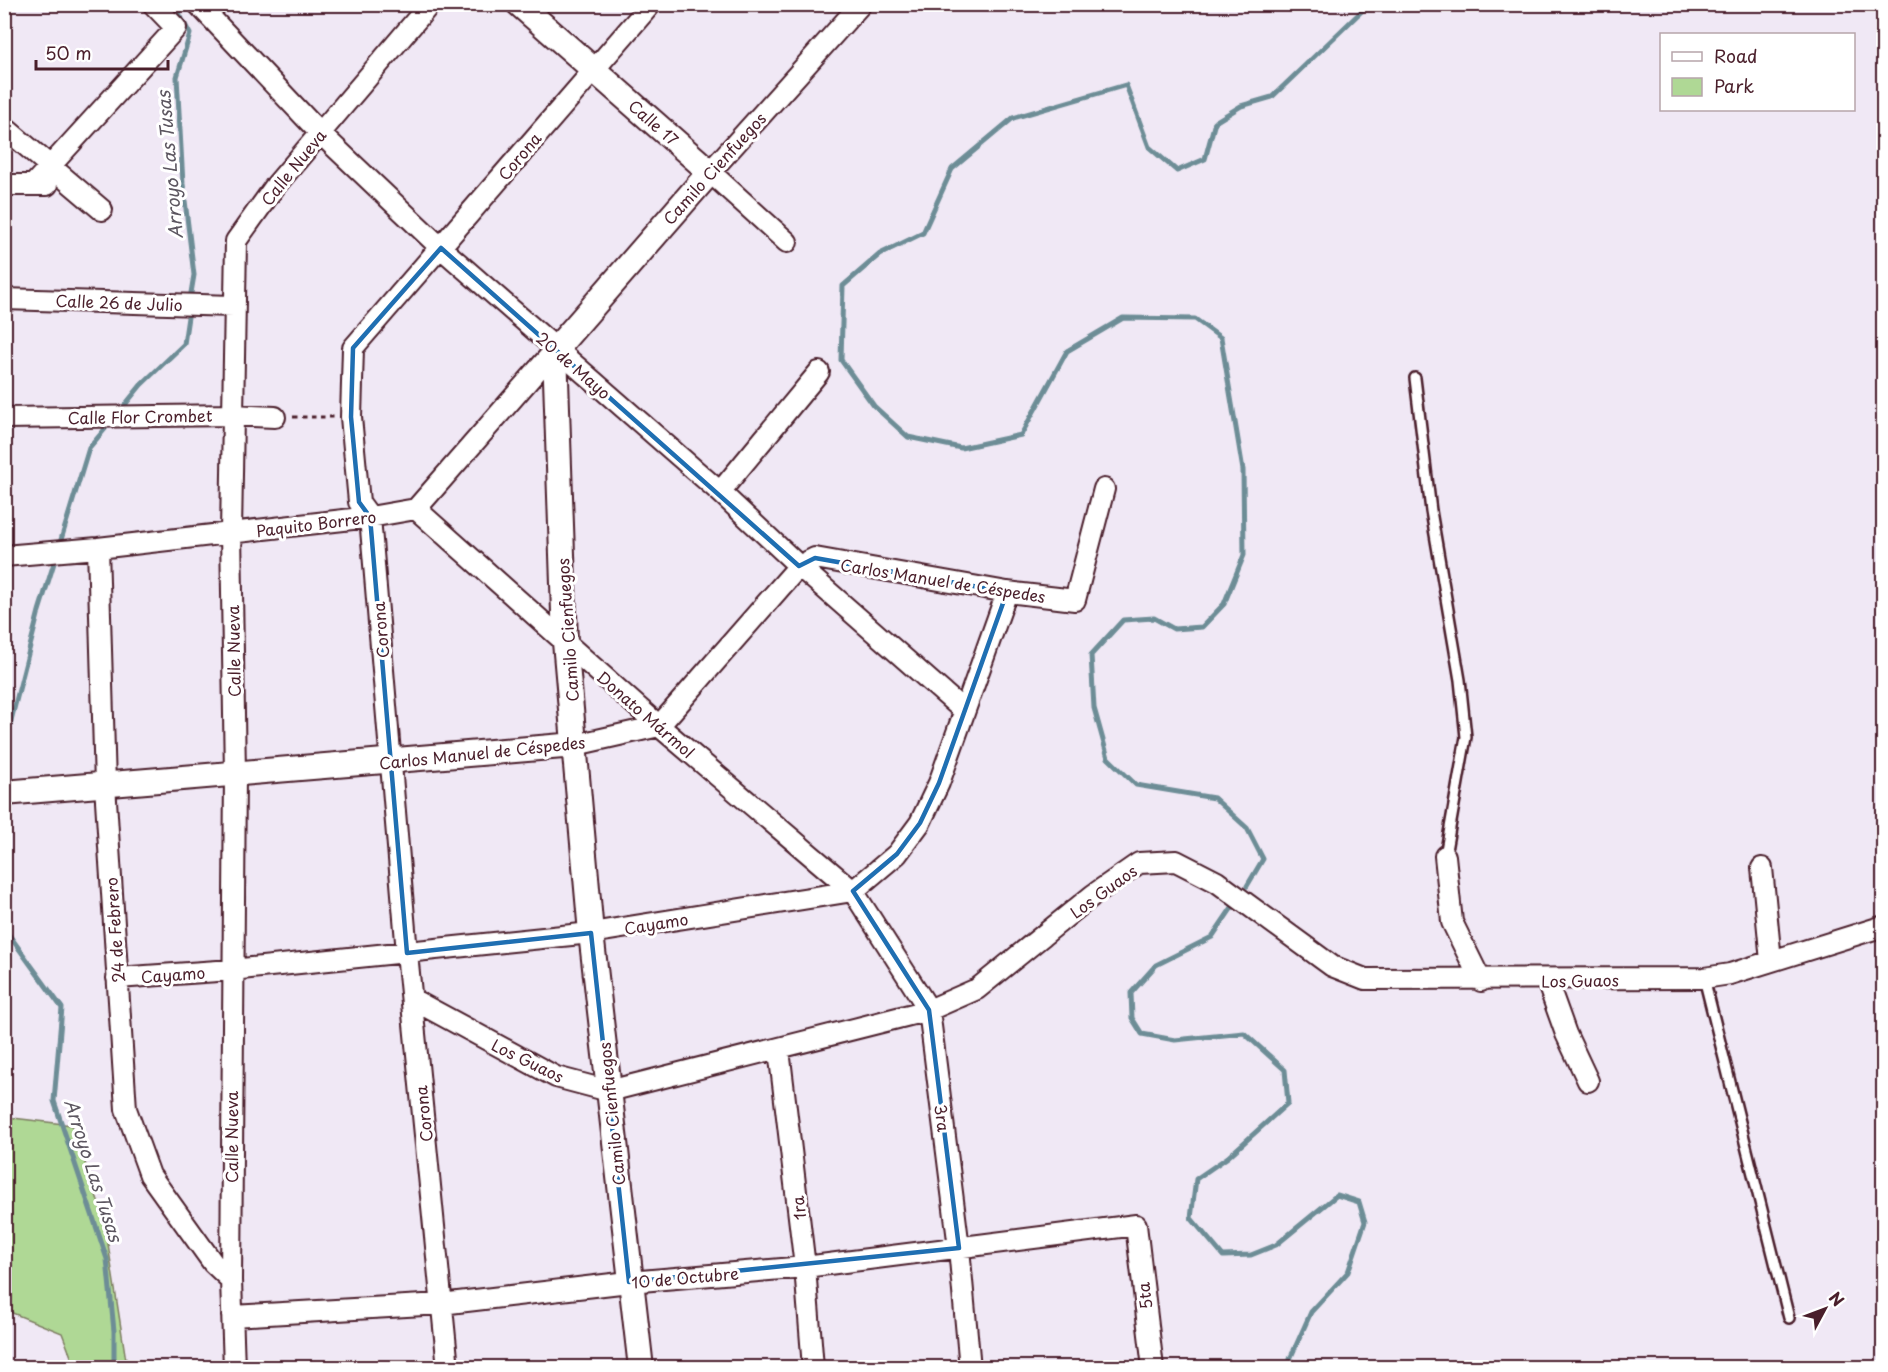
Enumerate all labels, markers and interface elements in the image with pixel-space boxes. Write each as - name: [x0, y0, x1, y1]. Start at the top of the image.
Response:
- scale bar: [36, 33, 168, 71]
- legend: [1660, 33, 1855, 111]
- text: 50 m: [45, 39, 92, 66]
- text: Road: [1714, 42, 1758, 69]
- text: Park: [1714, 72, 1754, 99]
- water label: Arroyo Las Tusas: [149, 88, 189, 240]
- street label: Calle 17: [624, 93, 685, 151]
- street label: Camilo Cienfuegos: [657, 107, 771, 229]
- street label: Calle Nueva: [255, 123, 331, 210]
- street label: Corona: [492, 127, 546, 185]
- street label: Calle 26 de Julio: [55, 288, 183, 316]
- street label: 20 de Mayo: [531, 326, 617, 404]
- street label: Calle Flor Crombet: [67, 403, 213, 429]
- street label: Paquito Borrero: [255, 504, 377, 542]
- street label: Carlos Manuel de Céspedes: [839, 552, 1047, 608]
- street label: Camilo Cienfuegos: [550, 557, 584, 703]
- street label: Corona: [366, 601, 394, 659]
- street label: Calle Nueva: [220, 605, 246, 697]
- street label: Donato Mármol: [592, 665, 700, 763]
- street label: Carlos Manuel de Céspedes: [378, 729, 586, 775]
- street label: Los Guaos: [1064, 858, 1142, 924]
- street label: 24 de Febrero: [98, 876, 130, 984]
- street label: Cayamo: [622, 906, 690, 940]
- street label: Cayamo: [140, 960, 206, 988]
- street label: Los Guaos: [1541, 967, 1619, 993]
- street label: Los Guaos: [488, 1032, 568, 1088]
- street label: Camilo Cienfuegos: [592, 1041, 630, 1187]
- street label: Corona: [408, 1085, 438, 1143]
- street label: Calle Nueva: [219, 1091, 243, 1183]
- water label: Arroyo Las Tusas: [58, 1095, 130, 1246]
- street label: 3ra: [929, 1103, 957, 1133]
- street label: 1ra: [785, 1194, 811, 1221]
- street label: 10 de Octubre: [630, 1260, 740, 1294]
- north arrow: [1795, 1279, 1855, 1339]
- street label: 5ta: [1130, 1281, 1158, 1311]
- text: N: [1824, 1286, 1850, 1311]

